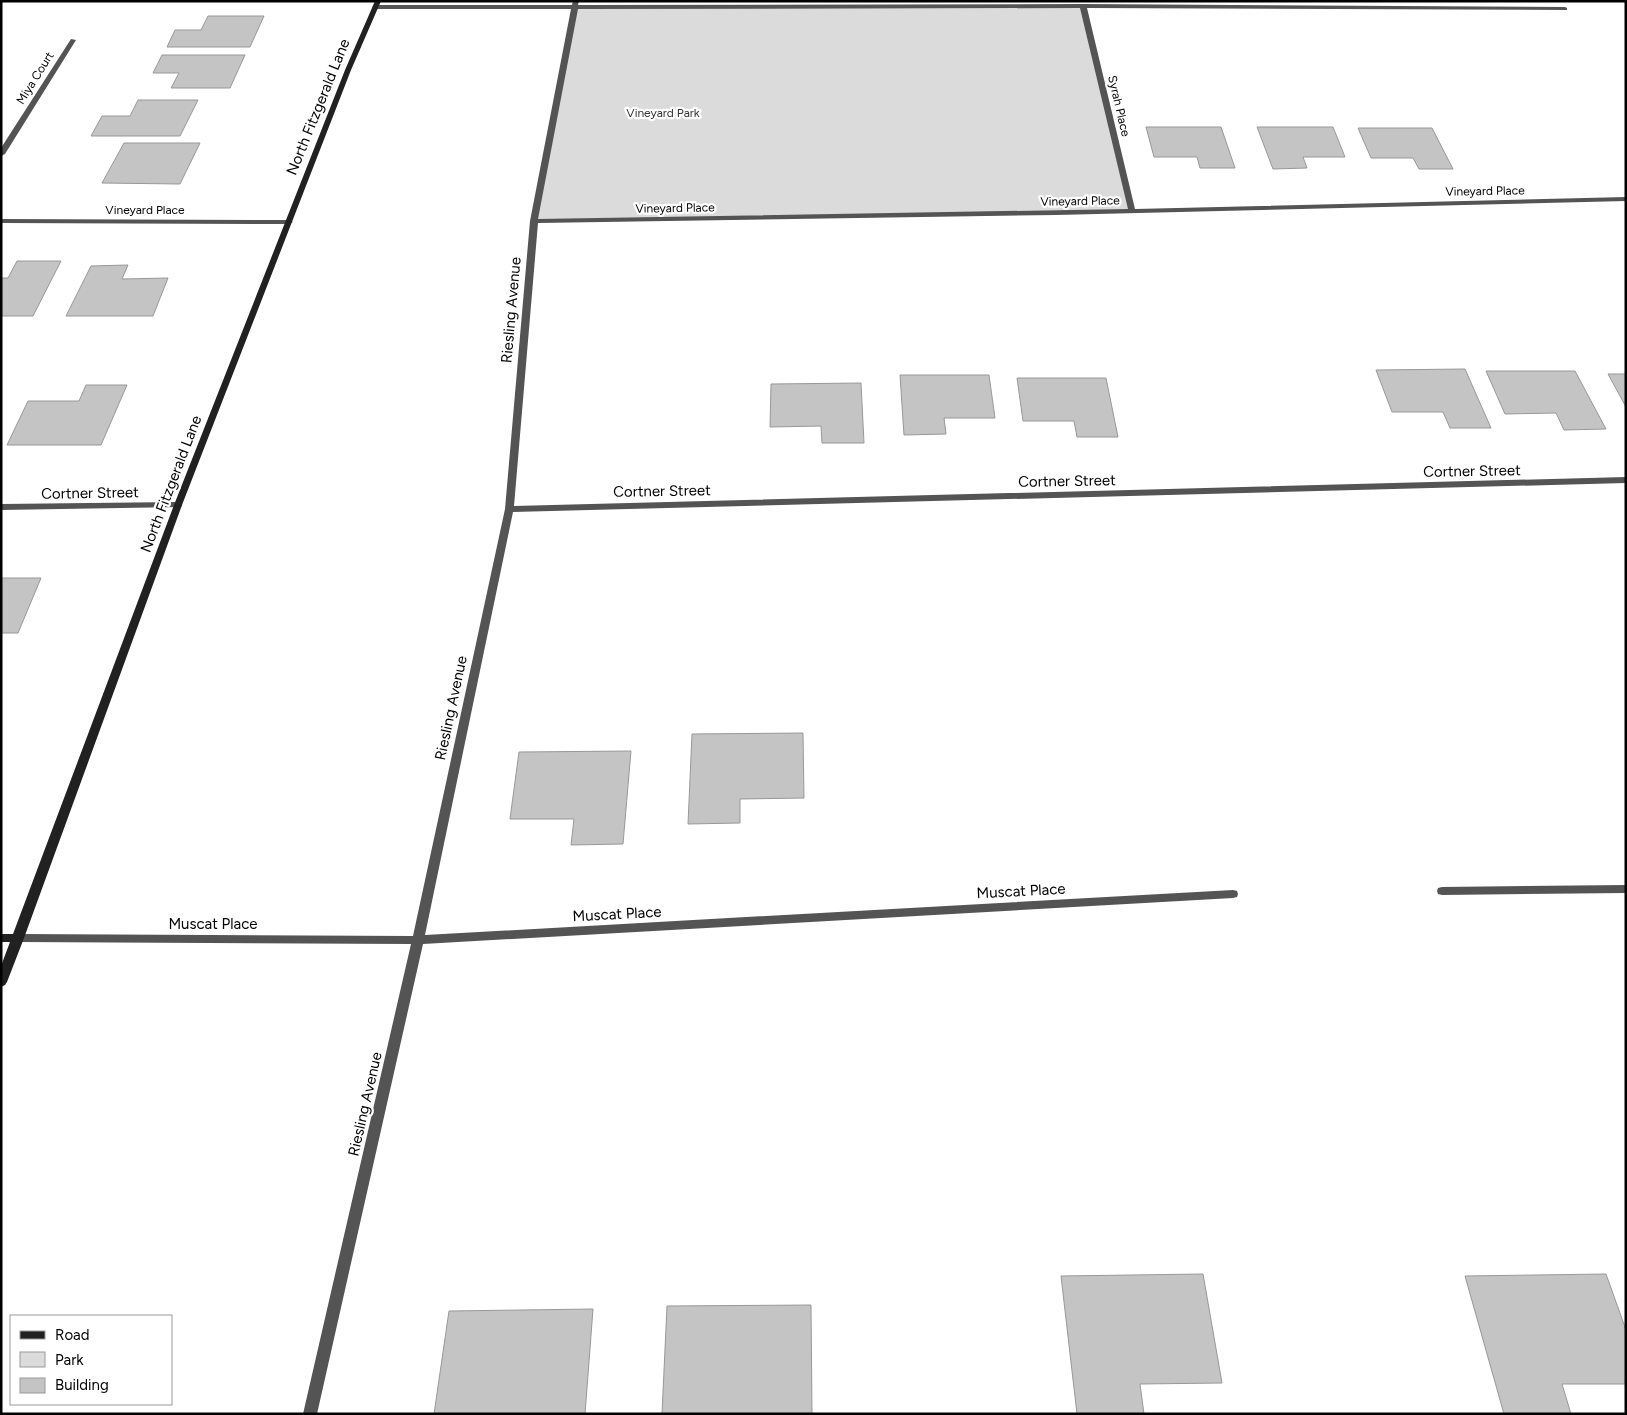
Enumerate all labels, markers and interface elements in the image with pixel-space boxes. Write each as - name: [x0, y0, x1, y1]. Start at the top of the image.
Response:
- street label: North Fitzgerald Lane: [282, 36, 354, 178]
- street label: Miya Court: [13, 49, 57, 107]
- street label: Syrah Place: [1105, 74, 1133, 138]
- park label: Vineyard Park: [626, 106, 700, 120]
- street label: Vineyard Place: [1445, 183, 1525, 199]
- street label: Vineyard Place: [1040, 193, 1120, 209]
- street label: Vineyard Place: [635, 200, 715, 216]
- street label: Vineyard Place: [105, 203, 185, 217]
- street label: Riesling Avenue: [497, 256, 525, 364]
- street label: North Fitzgerald Lane: [137, 413, 205, 555]
- street label: Cortner Street: [1423, 461, 1521, 481]
- street label: Cortner Street: [1018, 471, 1116, 491]
- street label: Cortner Street: [613, 481, 711, 501]
- street label: Cortner Street: [41, 483, 139, 503]
- street label: Riesling Avenue: [431, 654, 471, 762]
- street label: Muscat Place: [976, 880, 1066, 902]
- street label: Muscat Place: [572, 903, 662, 925]
- street label: Muscat Place: [168, 915, 258, 933]
- street label: Riesling Avenue: [344, 1050, 386, 1158]
- legend: [10, 1315, 172, 1405]
- text: Road: [55, 1326, 90, 1344]
- text: Park: [55, 1351, 84, 1369]
- text: Building: [55, 1376, 109, 1394]

